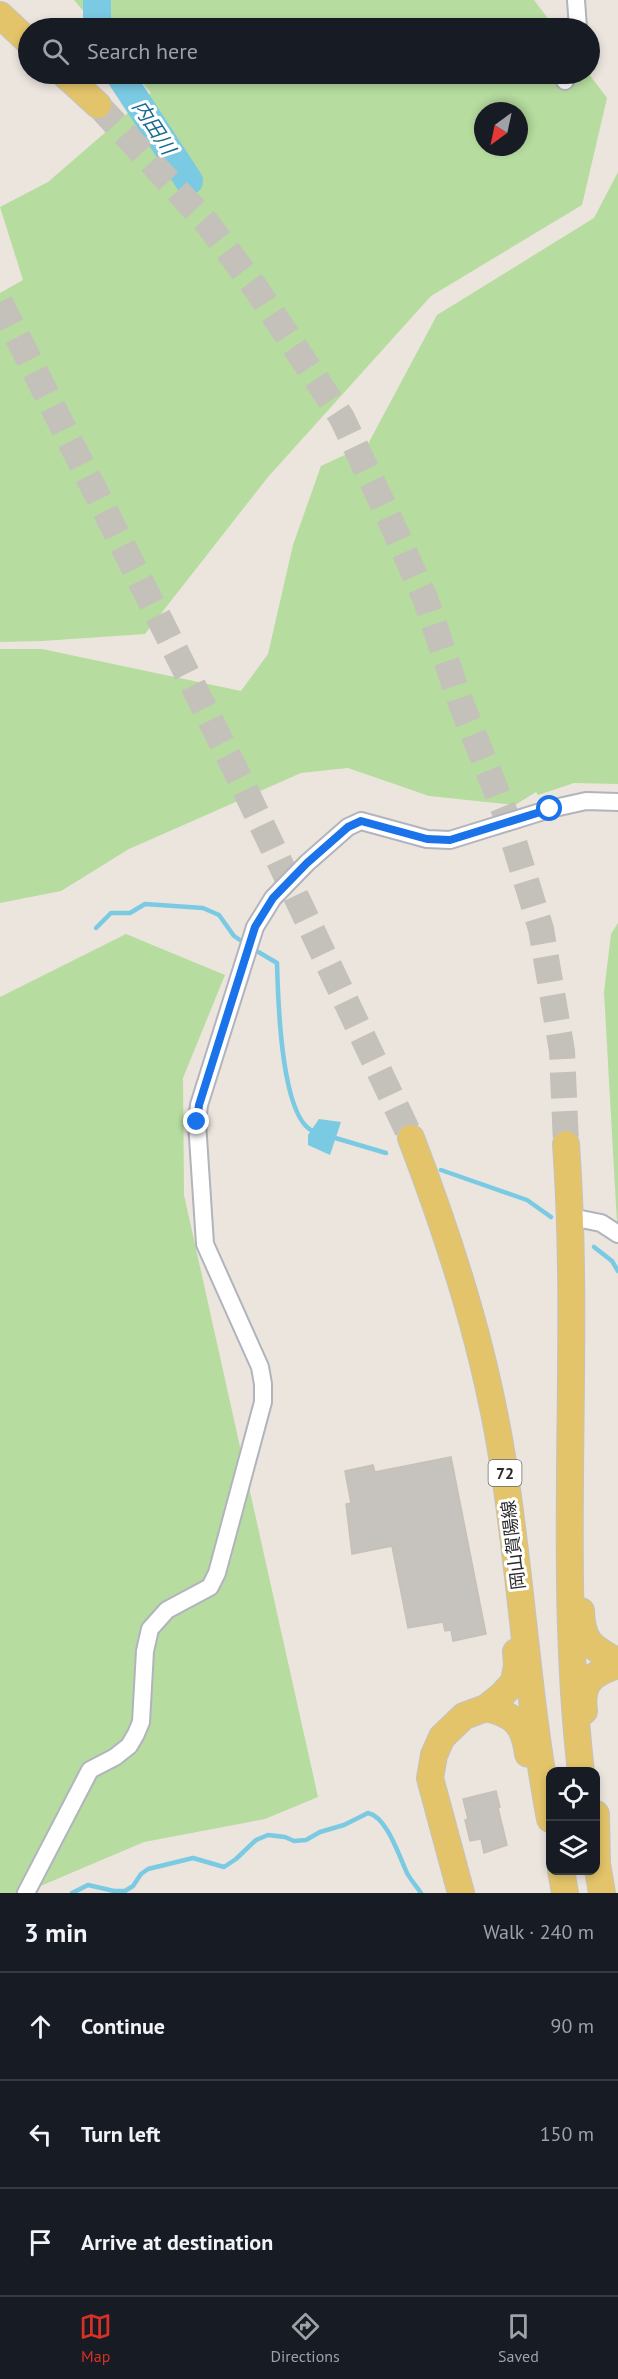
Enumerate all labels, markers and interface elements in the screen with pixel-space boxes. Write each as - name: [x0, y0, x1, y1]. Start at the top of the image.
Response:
- search box: [18, 18, 600, 84]
- icon: search: [39, 35, 72, 68]
- text: Search here: [87, 37, 198, 65]
- water label: 内田川: [127, 95, 182, 161]
- north arrow: [474, 102, 528, 156]
- route start: [536, 795, 562, 821]
- route end: [183, 1108, 209, 1134]
- road number: 72: [488, 1460, 522, 1486]
- street label: 岡山賀陽線: [496, 1499, 530, 1591]
- map controls: [546, 1767, 600, 1875]
- button: locate: [546, 1767, 600, 1821]
- button: layers: [546, 1821, 600, 1875]
- text: 3 min: [24, 1916, 87, 1949]
- text: Walk · 240 m: [483, 1919, 594, 1945]
- icon: ahead: [24, 2010, 57, 2043]
- text: Continue: [81, 2012, 165, 2040]
- text: 90 m: [551, 2013, 594, 2039]
- icon: left: [24, 2118, 57, 2151]
- text: Turn left: [81, 2120, 161, 2148]
- text: 150 m: [540, 2121, 594, 2147]
- icon: arrive: [24, 2226, 57, 2259]
- text: Arrive at destination: [81, 2228, 273, 2256]
- tab: Map: [79, 2310, 112, 2366]
- tab: Directions: [271, 2310, 340, 2366]
- tab: Saved: [498, 2310, 539, 2366]

